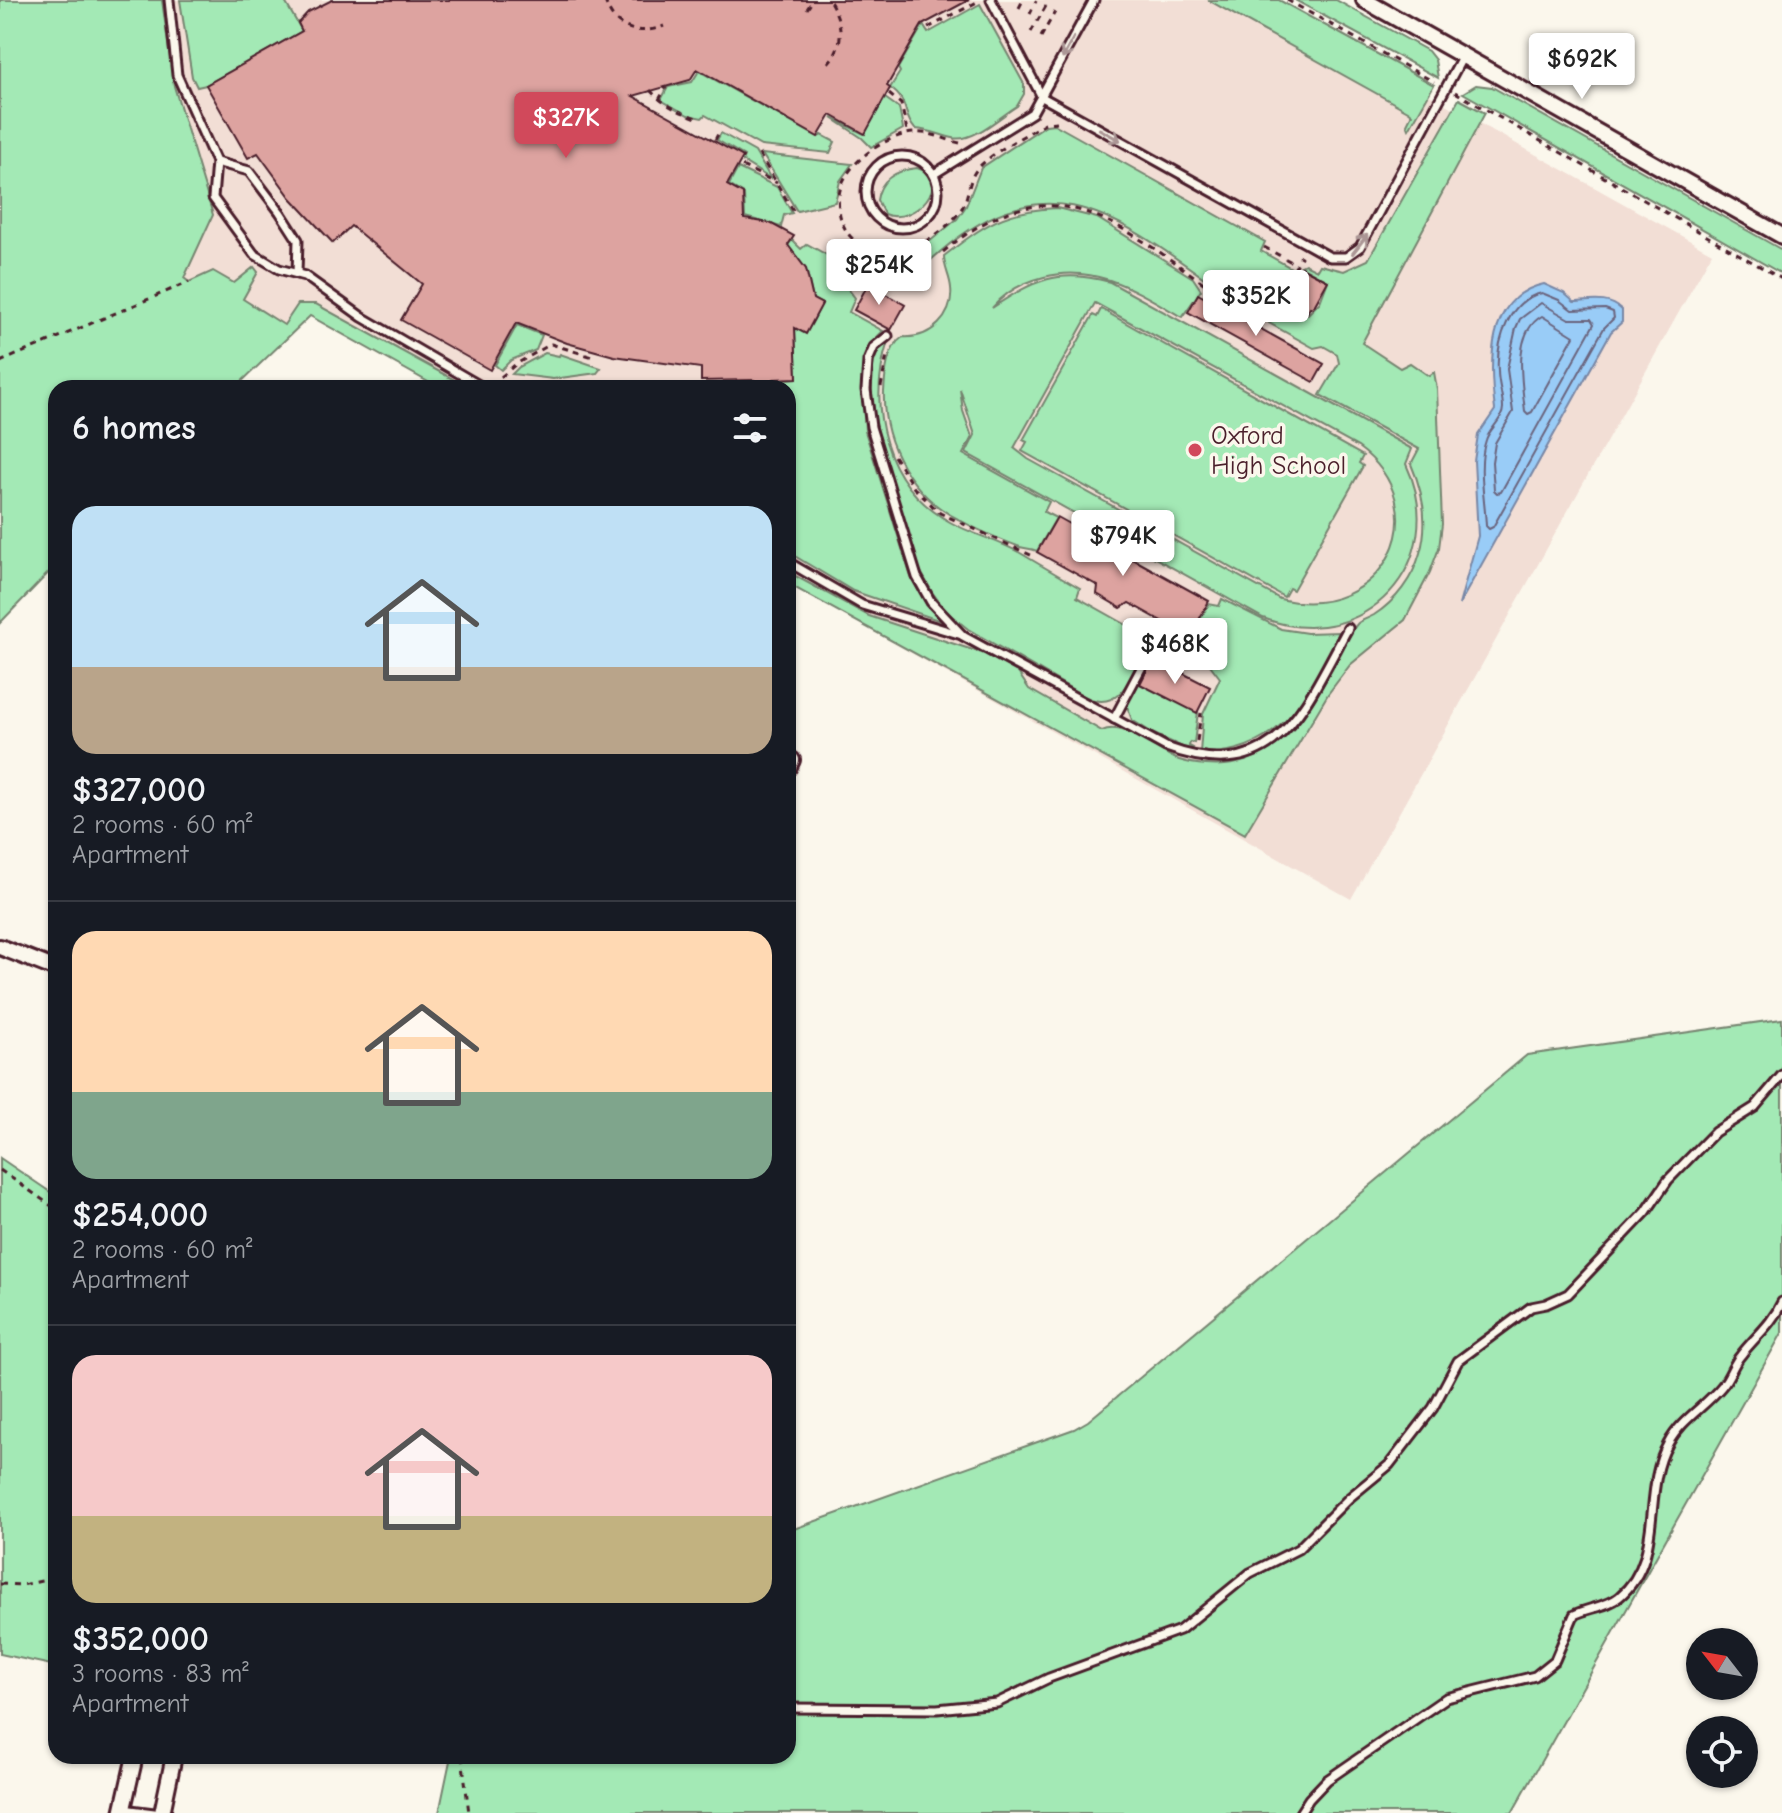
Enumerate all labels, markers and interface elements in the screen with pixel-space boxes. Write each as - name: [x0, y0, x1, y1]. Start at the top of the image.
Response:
- pin: $692K: [1526, 33, 1638, 101]
- one-way arrow: [1059, 36, 1075, 60]
- text: $692K: [1547, 44, 1617, 74]
- pin: $327K: [510, 92, 622, 160]
- text: $327K: [532, 103, 600, 133]
- one-way arrow: [1098, 127, 1121, 143]
- one-way arrow: [1352, 234, 1369, 255]
- pin: $254K: [823, 239, 935, 307]
- text: $254K: [844, 250, 914, 280]
- pin: $352K: [1200, 270, 1312, 338]
- text: $352K: [1221, 281, 1291, 311]
- icon: filters: [728, 406, 772, 450]
- text: 6 homes: [72, 408, 196, 448]
- place label: Oxford High School: [1211, 421, 1346, 481]
- marker: Oxford High School: [1186, 441, 1204, 459]
- pin: $794K: [1067, 510, 1179, 578]
- text: $794K: [1089, 521, 1157, 551]
- icon: home: [350, 558, 494, 702]
- pin: $468K: [1119, 618, 1231, 686]
- text: $468K: [1140, 629, 1210, 659]
- text: $327,000: [72, 770, 206, 810]
- text: 2 rooms · 60 m²: [72, 810, 253, 840]
- text: Apartment: [72, 840, 188, 870]
- icon: home: [350, 983, 494, 1127]
- text: $254,000: [72, 1195, 208, 1235]
- text: 2 rooms · 60 m²: [72, 1235, 253, 1265]
- text: Apartment: [72, 1265, 188, 1295]
- icon: home: [350, 1407, 494, 1551]
- text: $352,000: [72, 1619, 209, 1659]
- north arrow: [1686, 1628, 1758, 1700]
- map controls: [1686, 1628, 1758, 1788]
- text: 3 rooms · 83 m²: [72, 1659, 249, 1689]
- text: Apartment: [72, 1689, 188, 1719]
- button: locate: [1686, 1716, 1758, 1788]

